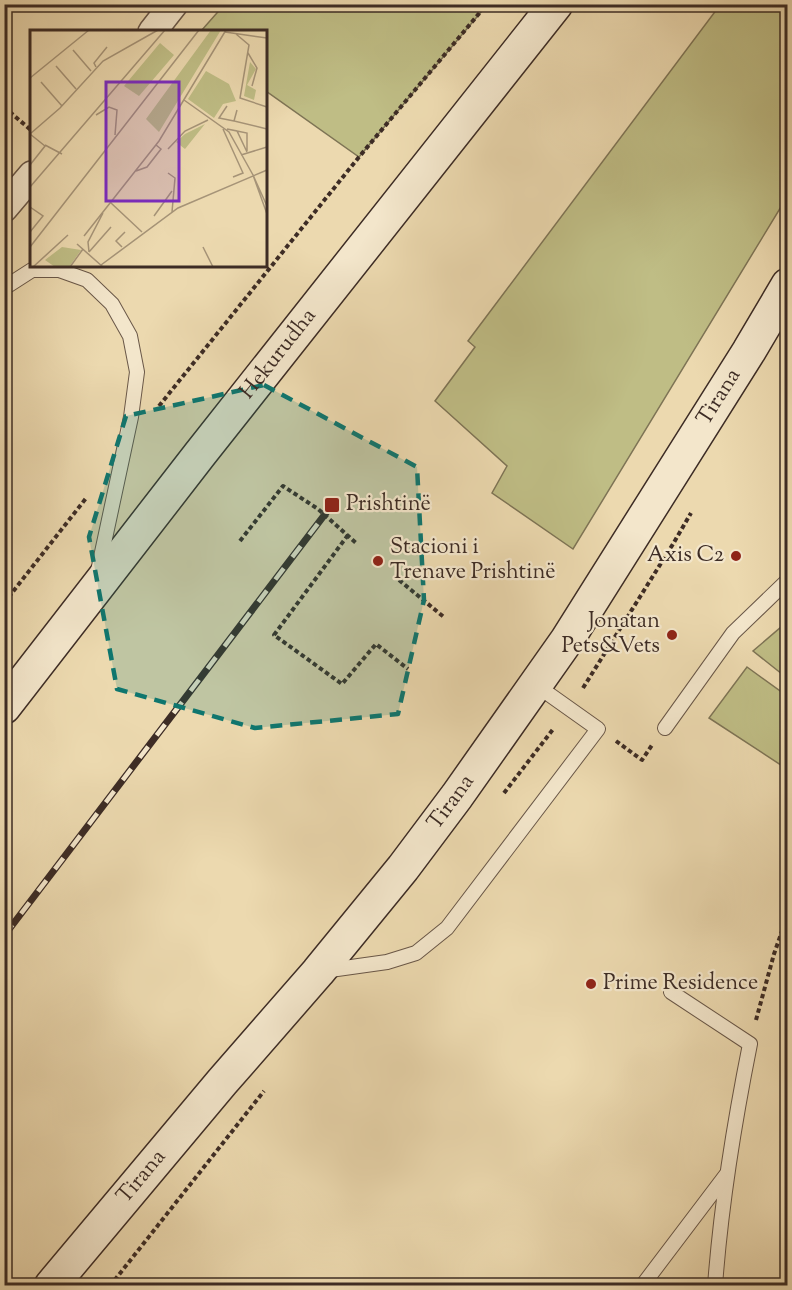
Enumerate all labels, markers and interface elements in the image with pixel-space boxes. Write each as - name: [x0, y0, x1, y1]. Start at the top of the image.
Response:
- inset map: [30, 30, 267, 267]
- street label: Hekurudha: [233, 302, 325, 407]
- street label: Tirana: [690, 363, 750, 432]
- place label: Prishtinë: [346, 489, 431, 521]
- marker: Prishtinë: [323, 496, 341, 514]
- place label: Stacioni i Trenave Prishtinë: [390, 532, 555, 589]
- place label: Axis C2: [647, 540, 724, 572]
- marker: Axis C2: [729, 549, 743, 563]
- marker: Stacioni i Trenave Prishtinë: [371, 554, 385, 568]
- place label: Jonatan Pets&Vets: [561, 606, 660, 663]
- marker: Jonatan Pets&Vets: [665, 628, 679, 642]
- street label: Tirana: [420, 768, 483, 837]
- place label: Prime Residence: [603, 968, 758, 1000]
- marker: Prime Residence: [584, 977, 598, 991]
- street label: Tirana: [110, 1143, 174, 1211]

